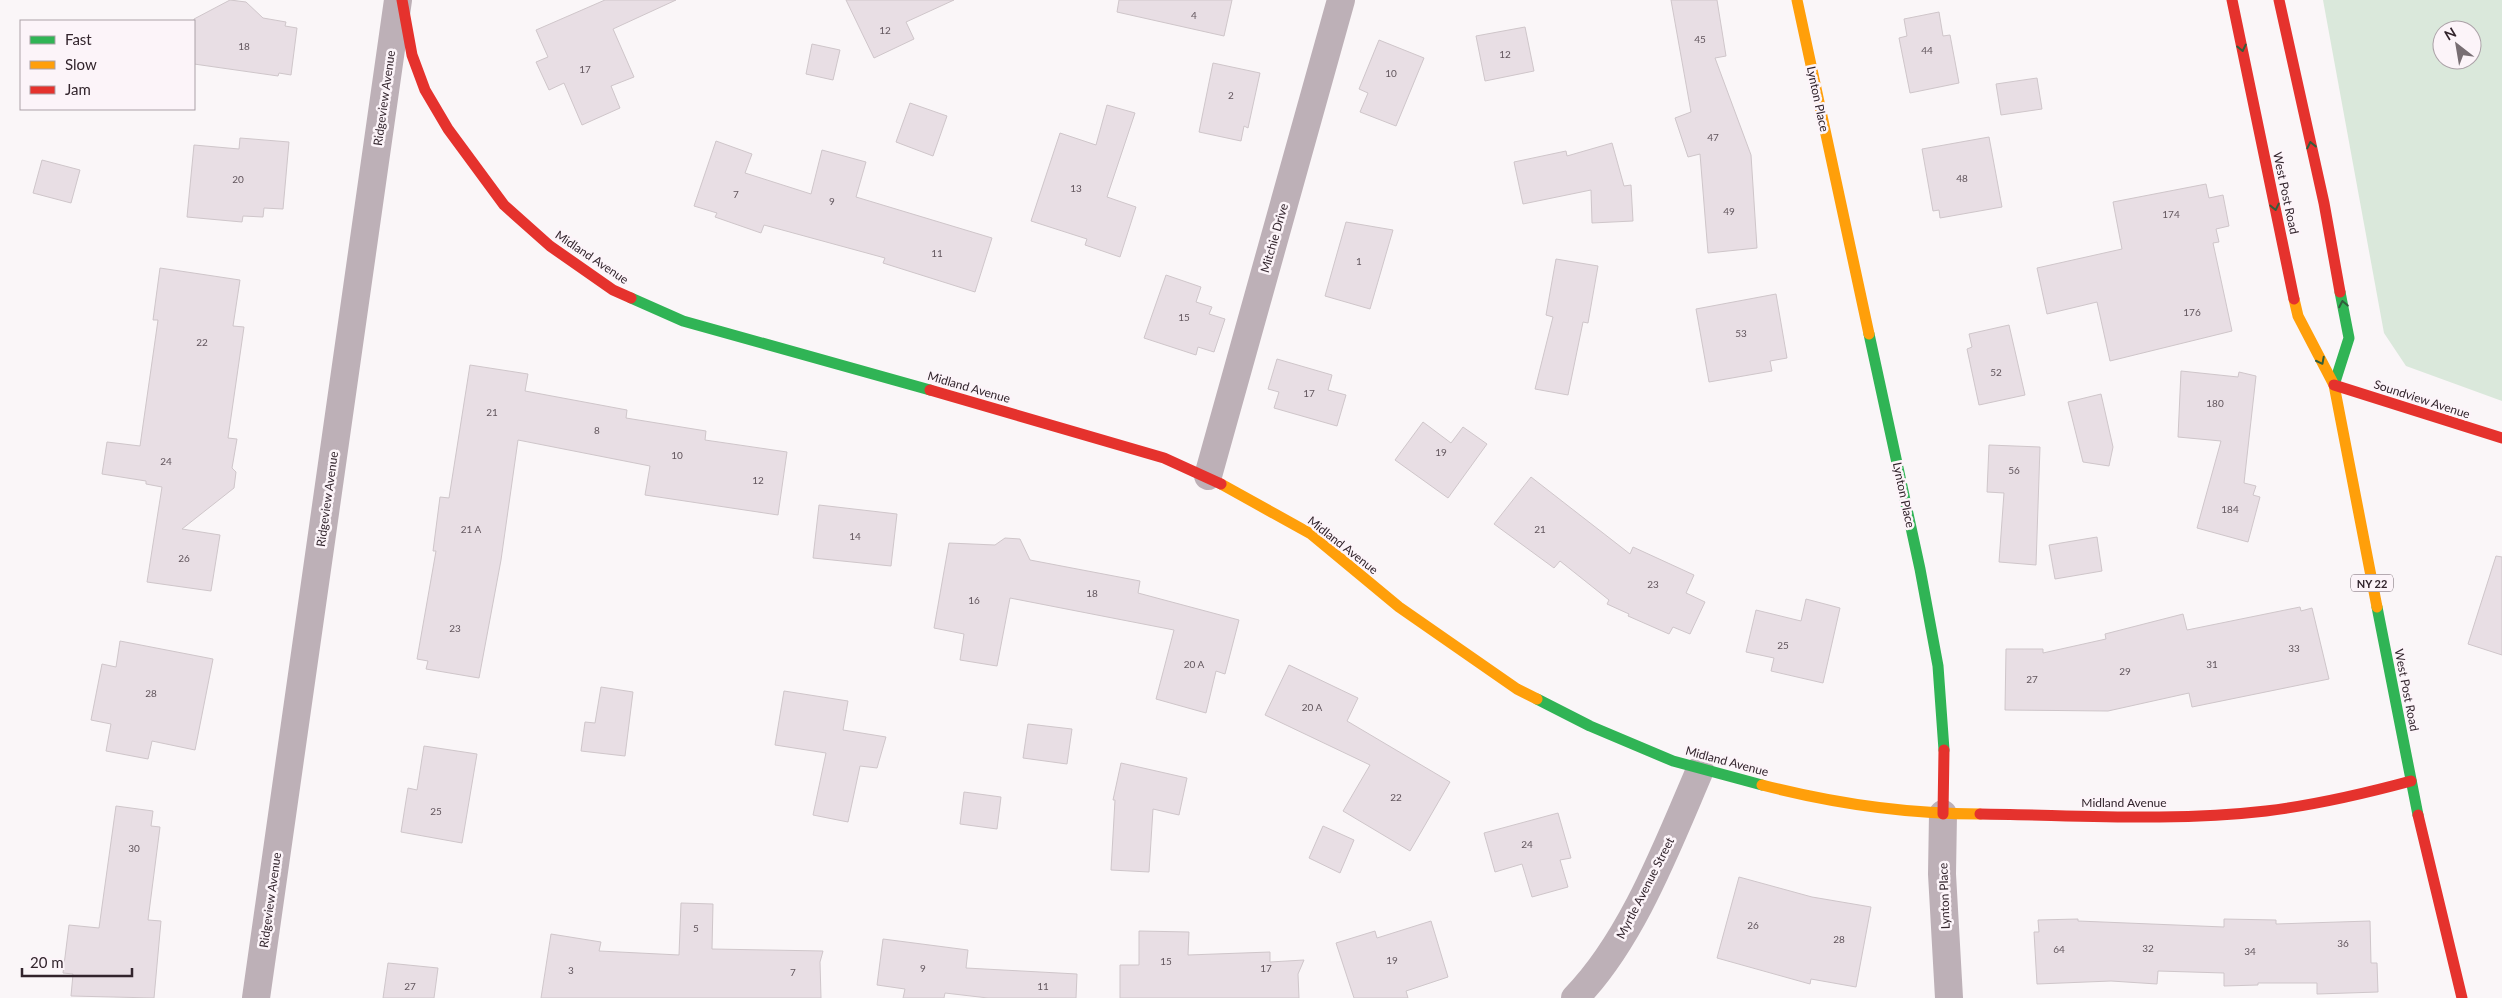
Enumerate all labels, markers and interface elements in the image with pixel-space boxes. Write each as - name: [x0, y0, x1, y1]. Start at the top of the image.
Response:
- house number: 4: [1191, 9, 1197, 21]
- legend: [20, 20, 195, 110]
- north arrow: [2432, 20, 2482, 70]
- text: N: [2441, 23, 2459, 43]
- house number: 12: [879, 24, 891, 36]
- text: Fast: [65, 30, 92, 48]
- house number: 45: [1694, 33, 1706, 45]
- house number: 18: [238, 40, 250, 52]
- one-way arrow: [2236, 43, 2247, 52]
- house number: 44: [1921, 44, 1933, 56]
- house number: 12: [1499, 48, 1511, 60]
- street label: Ridgeview Avenue: [370, 49, 398, 147]
- text: Slow: [65, 55, 97, 73]
- house number: 17: [579, 63, 591, 75]
- street label: Lynton Place: [1804, 65, 1832, 133]
- house number: 10: [1385, 67, 1397, 79]
- text: Jam: [65, 80, 91, 98]
- house number: 2: [1228, 89, 1234, 101]
- house number: 47: [1707, 131, 1719, 143]
- one-way arrow: [2306, 140, 2317, 149]
- street label: West Post Road: [2270, 151, 2302, 235]
- house number: 48: [1956, 172, 1968, 184]
- house number: 20: [232, 173, 244, 185]
- house number: 13: [1070, 182, 1082, 194]
- house number: 7: [733, 188, 739, 200]
- house number: 9: [829, 195, 835, 207]
- street label: Mitchie Drive: [1257, 202, 1291, 274]
- one-way arrow: [2269, 202, 2280, 211]
- house number: 49: [1723, 205, 1735, 217]
- house number: 174: [2162, 208, 2180, 220]
- street label: Midland Avenue: [552, 227, 632, 287]
- house number: 11: [931, 247, 943, 259]
- house number: 1: [1356, 255, 1362, 267]
- one-way arrow: [2338, 300, 2348, 309]
- house number: 176: [2183, 306, 2201, 318]
- house number: 15: [1178, 311, 1190, 323]
- house number: 53: [1735, 327, 1747, 339]
- house number: 22: [196, 336, 208, 348]
- one-way arrow: [2315, 356, 2325, 365]
- house number: 52: [1990, 366, 2002, 378]
- street label: Midland Avenue: [926, 368, 1012, 406]
- street label: Soundview Avenue: [2372, 376, 2472, 422]
- house number: 17: [1303, 387, 1315, 399]
- house number: 180: [2206, 397, 2224, 409]
- house number: 21: [486, 406, 498, 418]
- house number: 8: [594, 424, 600, 436]
- house number: 19: [1435, 446, 1447, 458]
- house number: 10: [671, 449, 683, 461]
- street label: Ridgeview Avenue: [313, 450, 341, 548]
- house number: 24: [160, 455, 172, 467]
- street label: Lynton Place: [1890, 461, 1918, 529]
- house number: 56: [2008, 464, 2020, 476]
- house number: 12: [752, 474, 764, 486]
- house number: 184: [2221, 503, 2239, 515]
- street label: Midland Avenue: [1305, 513, 1381, 577]
- house number: 21 A: [461, 523, 482, 535]
- house number: 21: [1534, 523, 1546, 535]
- house number: 14: [849, 530, 861, 542]
- house number: 26: [178, 552, 190, 564]
- road number: NY 22: [2351, 574, 2393, 592]
- house number: 23: [1647, 578, 1659, 590]
- house number: 18: [1086, 587, 1098, 599]
- house number: 16: [968, 594, 980, 606]
- house number: 23: [449, 622, 461, 634]
- house number: 25: [1777, 639, 1789, 651]
- house number: 33: [2288, 642, 2300, 654]
- street label: West Post Road: [2392, 648, 2422, 732]
- house number: 20 A: [1184, 658, 1205, 670]
- house number: 31: [2206, 658, 2218, 670]
- house number: 29: [2119, 665, 2131, 677]
- house number: 27: [2026, 673, 2038, 685]
- house number: 28: [145, 687, 157, 699]
- house number: 20 A: [1302, 701, 1323, 713]
- street label: Midland Avenue: [1684, 743, 1770, 779]
- house number: 22: [1390, 791, 1402, 803]
- street label: Midland Avenue: [2081, 795, 2167, 810]
- house number: 25: [430, 805, 442, 817]
- street label: Myrtle Avenue Street: [1613, 834, 1677, 941]
- house number: 24: [1521, 838, 1533, 850]
- house number: 30: [128, 842, 140, 854]
- street label: Ridgeview Avenue: [256, 851, 284, 949]
- street label: Lynton Place: [1935, 862, 1953, 930]
- house number: 26: [1747, 919, 1759, 931]
- house number: 5: [693, 922, 699, 934]
- house number: 28: [1833, 933, 1845, 945]
- house number: 36: [2337, 937, 2349, 949]
- house number: 32: [2142, 942, 2154, 954]
- house number: 64: [2053, 943, 2065, 955]
- house number: 34: [2244, 945, 2256, 957]
- scale bar: [22, 946, 132, 978]
- text: 20 m: [30, 953, 64, 971]
- house number: 19: [1386, 954, 1398, 966]
- house number: 15: [1160, 955, 1172, 967]
- house number: 9: [920, 962, 926, 974]
- house number: 17: [1260, 962, 1272, 974]
- house number: 3: [568, 964, 574, 976]
- house number: 7: [790, 966, 796, 978]
- house number: 27: [404, 980, 416, 992]
- house number: 11: [1037, 980, 1049, 992]

